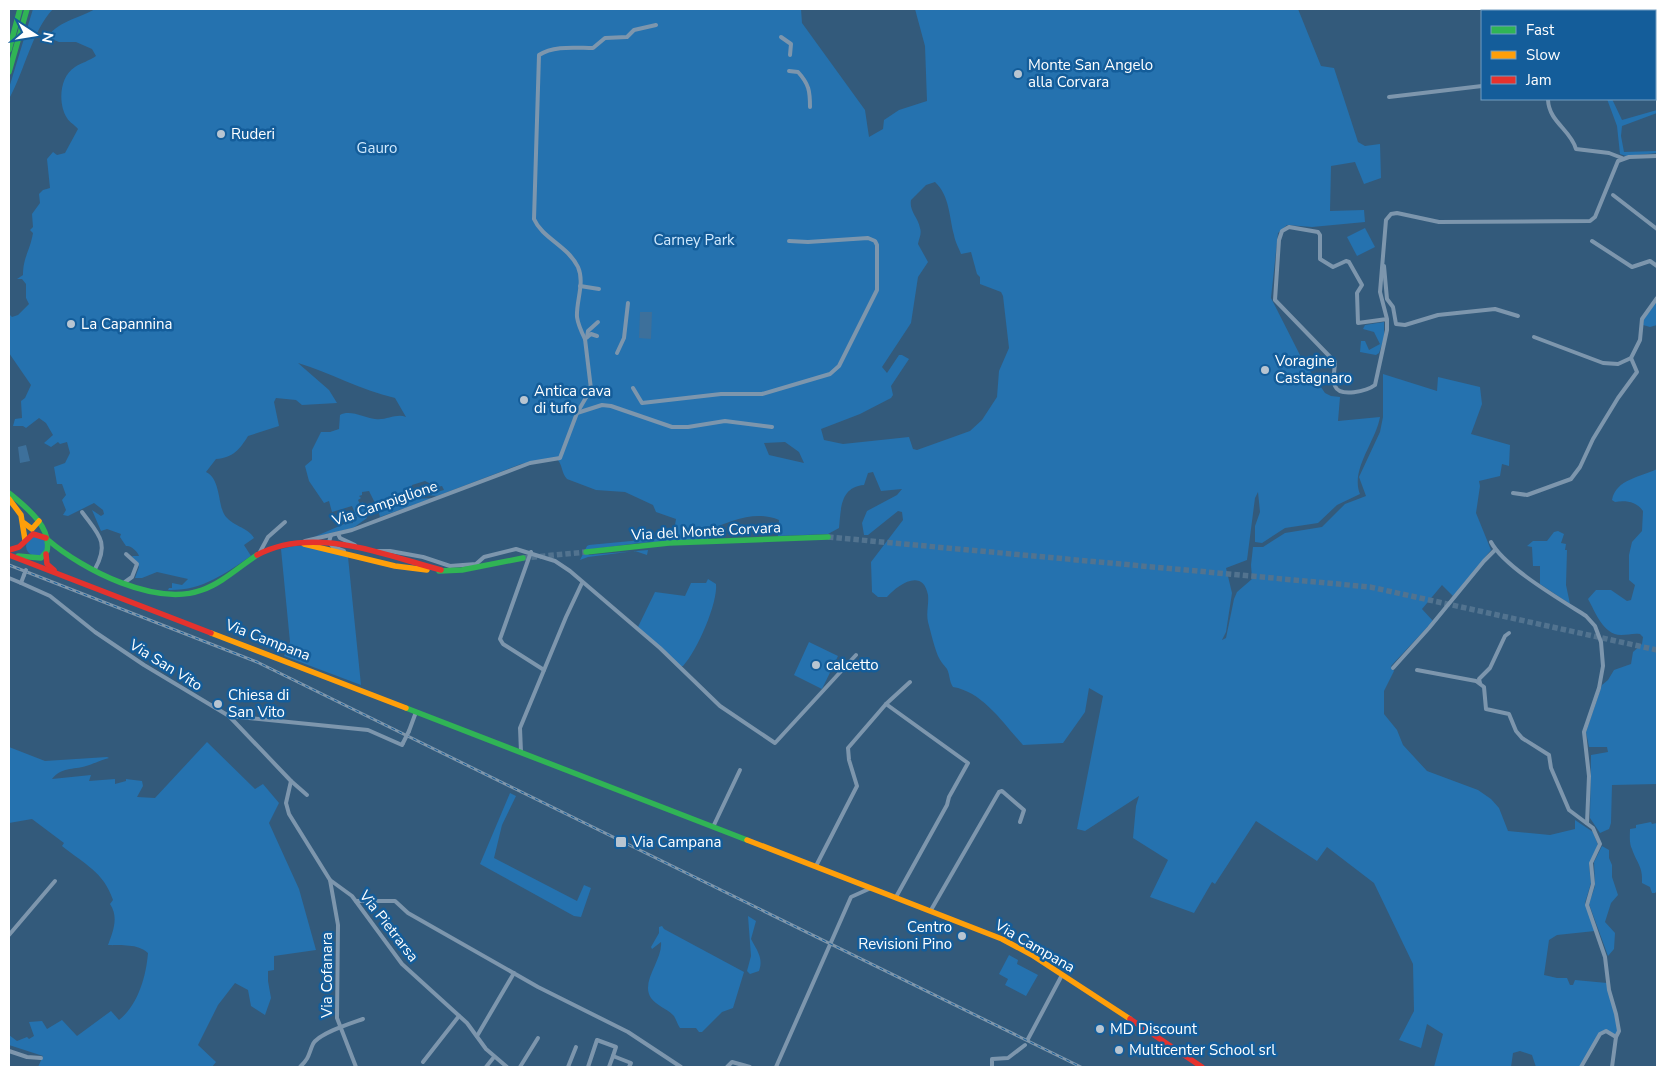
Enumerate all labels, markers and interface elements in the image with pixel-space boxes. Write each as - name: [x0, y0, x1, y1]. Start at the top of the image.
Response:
- north arrow: [10, 10, 60, 60]
- legend: [1481, 10, 1656, 100]
- text: Fast: [1526, 20, 1555, 40]
- text: N: [37, 30, 58, 45]
- text: Slow: [1526, 45, 1561, 65]
- place label: Monte San Angelo alla Corvara: [1028, 55, 1153, 92]
- marker: Monte San Angelo alla Corvara: [1012, 68, 1024, 80]
- text: Jam: [1525, 70, 1552, 90]
- place label: Ruderi: [231, 124, 275, 144]
- marker: Ruderi: [215, 128, 227, 140]
- park label: Gauro: [357, 138, 397, 158]
- park label: Carney Park: [653, 230, 735, 250]
- place label: La Capannina: [81, 314, 172, 334]
- marker: La Capannina: [65, 318, 77, 330]
- place label: Voragine Castagnaro: [1274, 351, 1352, 388]
- marker: Voragine Castagnaro: [1259, 364, 1271, 376]
- place label: Antica cava di tufo: [534, 381, 611, 418]
- marker: Antica cava di tufo: [518, 394, 530, 406]
- street label: Via Campiglione: [329, 476, 440, 531]
- street label: Via del Monte Corvara: [630, 517, 781, 545]
- street label: Via Campana: [222, 614, 313, 665]
- street label: Via San Vito: [125, 634, 206, 695]
- place label: calcetto: [826, 655, 879, 675]
- marker: calcetto: [810, 659, 822, 671]
- place label: Chiesa di San Vito: [228, 685, 289, 722]
- marker: Chiesa di San Vito: [212, 698, 224, 710]
- place label: Via Campana: [631, 832, 721, 852]
- marker: Via Campana: [614, 835, 628, 849]
- street label: Via Pietrarsa: [354, 885, 423, 966]
- street label: Via Campana: [990, 914, 1079, 977]
- place label: Centro Revisioni Pino: [858, 917, 952, 954]
- marker: Centro Revisioni Pino: [956, 930, 968, 942]
- street label: Via Cofanara: [317, 932, 337, 1019]
- place label: MD Discount: [1110, 1019, 1198, 1039]
- marker: MD Discount: [1094, 1023, 1106, 1035]
- place label: Multicenter School srl: [1129, 1040, 1276, 1060]
- marker: Multicenter School srl: [1113, 1044, 1125, 1056]

